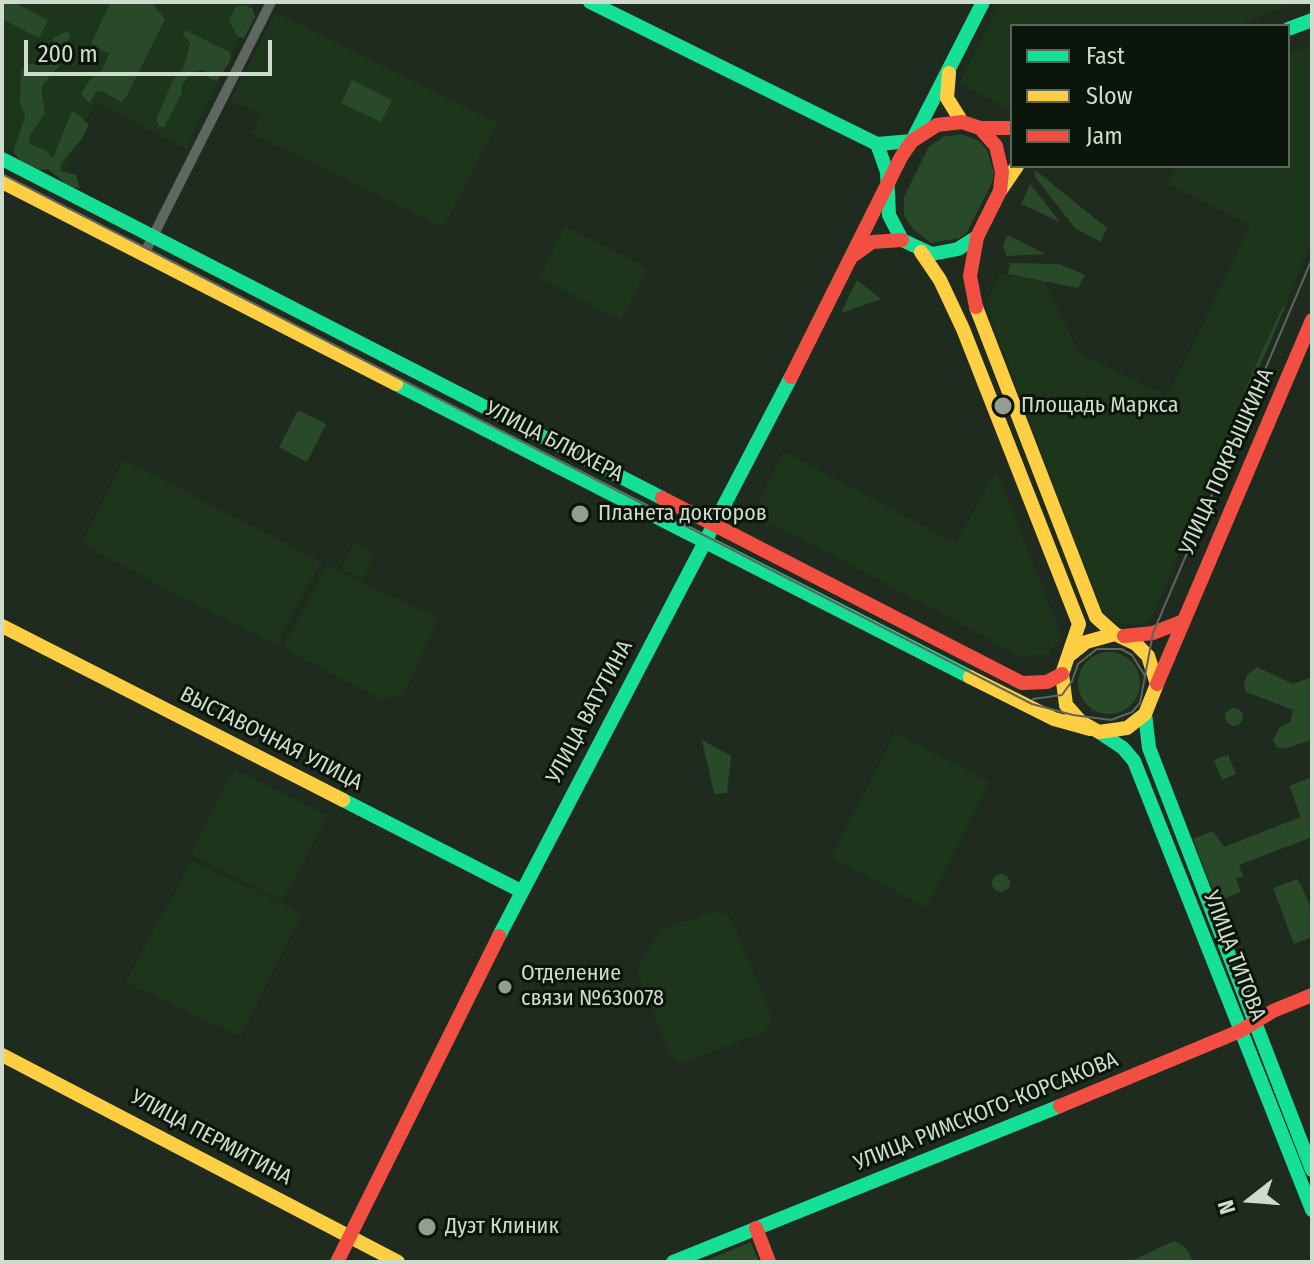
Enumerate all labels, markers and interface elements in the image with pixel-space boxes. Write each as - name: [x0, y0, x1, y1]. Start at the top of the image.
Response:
- scale bar: [28, 24, 276, 74]
- legend: [1010, 24, 1290, 168]
- text: 200 m: [38, 40, 98, 68]
- text: Fast: [1086, 42, 1125, 70]
- text: Slow: [1086, 82, 1132, 110]
- text: Jam: [1086, 122, 1123, 150]
- street label: УЛИЦА ПОКРЫШКИНА: [1174, 365, 1280, 559]
- place label: Площадь Маркса: [1021, 393, 1178, 419]
- marker: Площадь Маркса: [992, 395, 1014, 417]
- street label: УЛИЦА БЛЮХЕРА: [481, 396, 627, 488]
- place label: Планета докторов: [598, 501, 767, 527]
- marker: Планета докторов: [569, 503, 591, 525]
- street label: УЛИЦА ВАТУТИНА: [541, 636, 639, 788]
- street label: ВЫСТАВОЧНАЯ УЛИЦА: [175, 682, 367, 796]
- street label: УЛИЦА ТИТОВА: [1197, 887, 1271, 1025]
- place label: Отделение связи №630078: [521, 961, 664, 1012]
- marker: Отделение связи №630078: [496, 978, 514, 996]
- street label: УЛИЦА РИМСКОГО-КОРСАКОВА: [850, 1047, 1122, 1177]
- street label: УЛИЦА ПЕРМИТИНА: [126, 1084, 296, 1192]
- north arrow: [1210, 1160, 1290, 1240]
- text: N: [1212, 1197, 1241, 1217]
- place label: Дуэт Клиник: [445, 1214, 559, 1240]
- marker: Дуэт Клиник: [416, 1216, 438, 1238]

